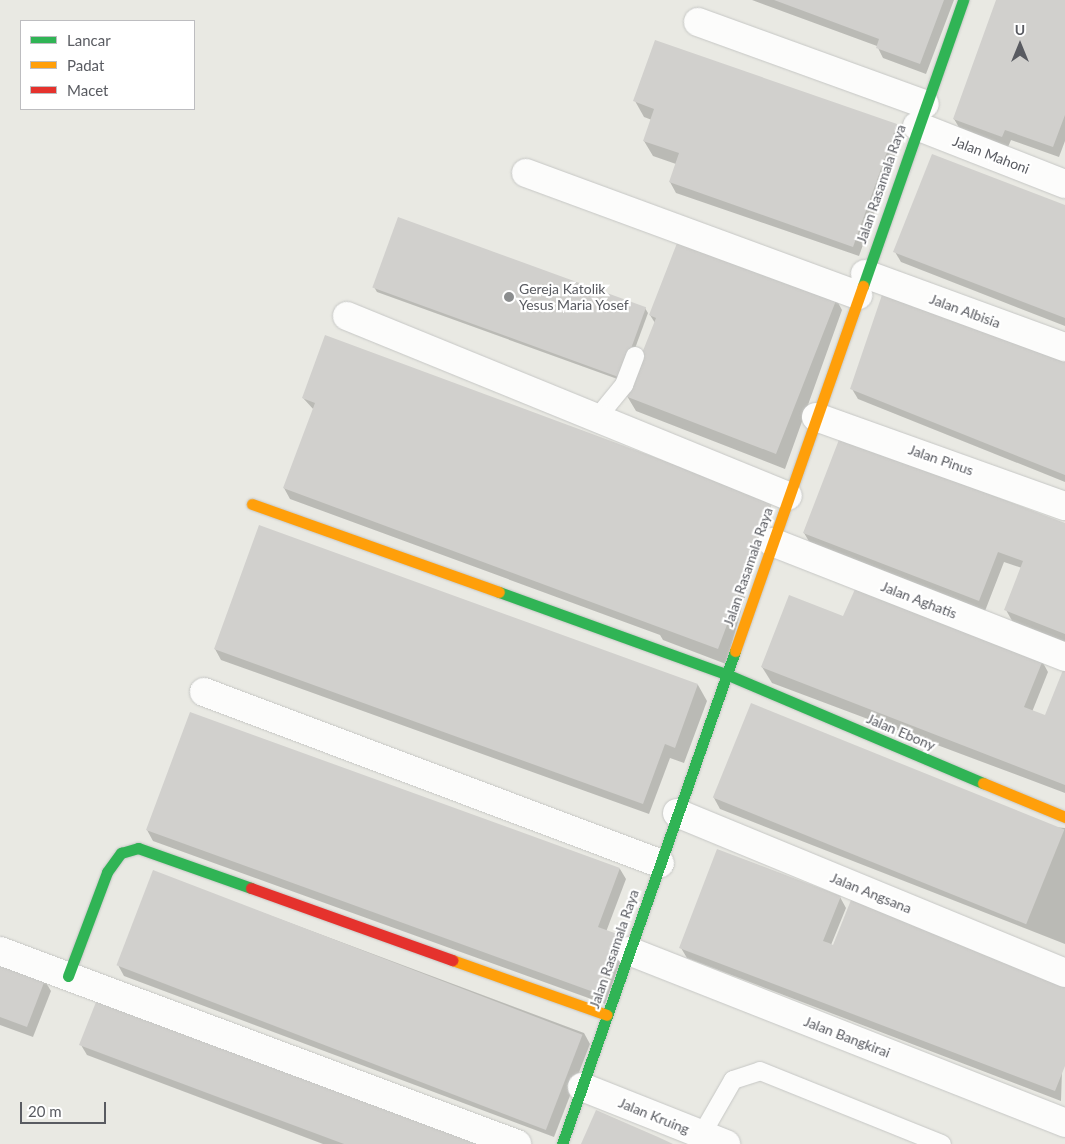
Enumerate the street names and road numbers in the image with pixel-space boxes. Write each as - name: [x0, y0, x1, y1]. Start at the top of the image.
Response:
- street label: Jalan Rasamala Raya: [853, 122, 909, 246]
- street label: Jalan Mahoni: [950, 133, 1032, 177]
- street label: Jalan Albisia: [927, 290, 1003, 332]
- street label: Jalan Pinus: [906, 441, 976, 479]
- street label: Jalan Rasamala Raya: [720, 505, 776, 629]
- street label: Jalan Aghatis: [878, 578, 960, 622]
- street label: Jalan Ebony: [864, 710, 938, 754]
- street label: Jalan Angsana: [828, 869, 914, 917]
- street label: Jalan Rasamala Raya: [586, 887, 642, 1011]
- street label: Jalan Bangkirai: [802, 1013, 892, 1061]
- street label: Jalan Kruing: [616, 1094, 692, 1138]

